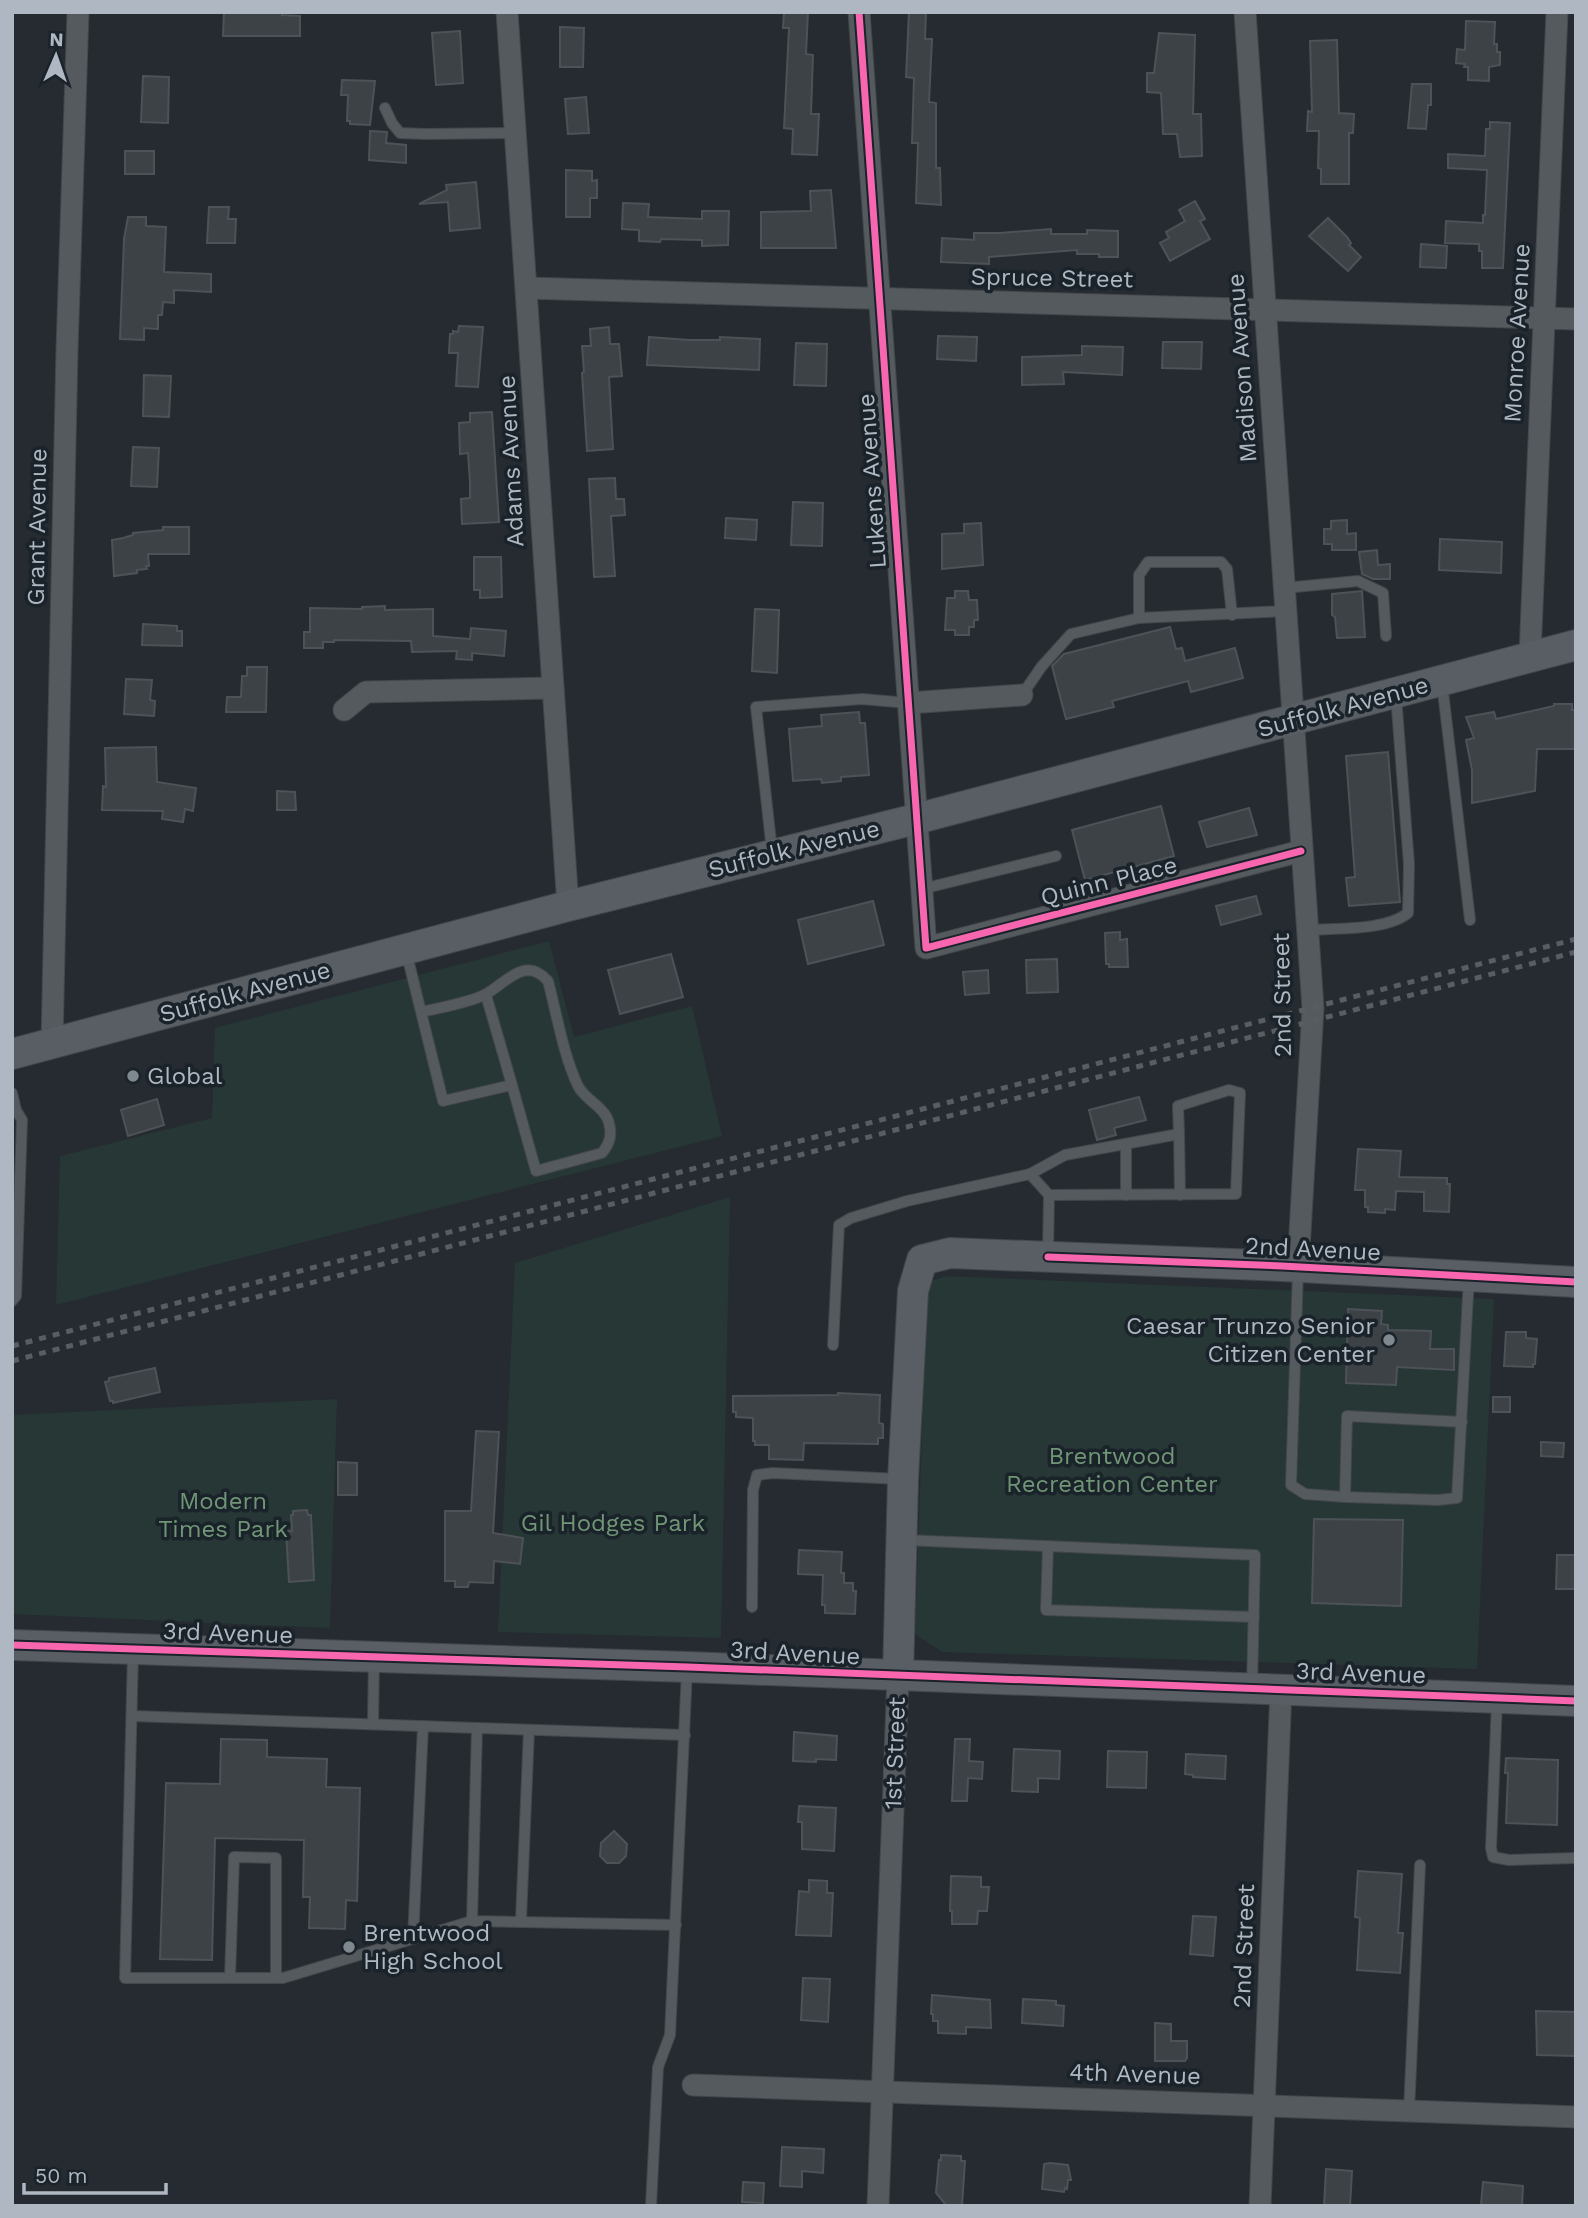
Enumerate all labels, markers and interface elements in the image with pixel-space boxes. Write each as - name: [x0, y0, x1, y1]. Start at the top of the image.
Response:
- north arrow: [21, 21, 91, 91]
- text: N: [49, 28, 64, 51]
- street label: Monroe Avenue: [1498, 243, 1536, 423]
- street label: Spruce Street: [970, 263, 1134, 293]
- street label: Madison Avenue: [1221, 273, 1263, 463]
- street label: Adams Avenue: [493, 374, 529, 548]
- street label: Lukens Avenue: [852, 392, 892, 570]
- street label: Grant Avenue: [22, 448, 52, 606]
- street label: Suffolk Avenue: [1255, 671, 1431, 743]
- street label: Suffolk Avenue: [705, 814, 883, 884]
- street label: Quinn Place: [1038, 850, 1180, 912]
- street label: 2nd Street: [1267, 933, 1297, 1057]
- street label: Suffolk Avenue: [157, 956, 333, 1028]
- place label: Global: [147, 1062, 223, 1090]
- marker: Global: [125, 1068, 141, 1084]
- street label: 2nd Avenue: [1244, 1231, 1382, 1267]
- place label: Caesar Trunzo Senior Citizen Center: [1126, 1312, 1375, 1368]
- marker: Caesar Trunzo Senior Citizen Center: [1381, 1332, 1397, 1348]
- park label: Brentwood Recreation Center: [1006, 1442, 1218, 1498]
- park label: Modern Times Park: [158, 1487, 288, 1543]
- park label: Gil Hodges Park: [521, 1509, 706, 1537]
- street label: 3rd Avenue: [162, 1617, 294, 1649]
- street label: 3rd Avenue: [729, 1636, 861, 1670]
- street label: 3rd Avenue: [1295, 1657, 1427, 1689]
- street label: 1st Street: [879, 1696, 911, 1810]
- street label: 2nd Street: [1228, 1883, 1260, 2009]
- place label: Brentwood High School: [363, 1919, 503, 1975]
- marker: Brentwood High School: [341, 1939, 357, 1955]
- street label: 4th Avenue: [1069, 2058, 1201, 2090]
- scale bar: [24, 2152, 166, 2196]
- text: 50 m: [35, 2163, 87, 2188]

